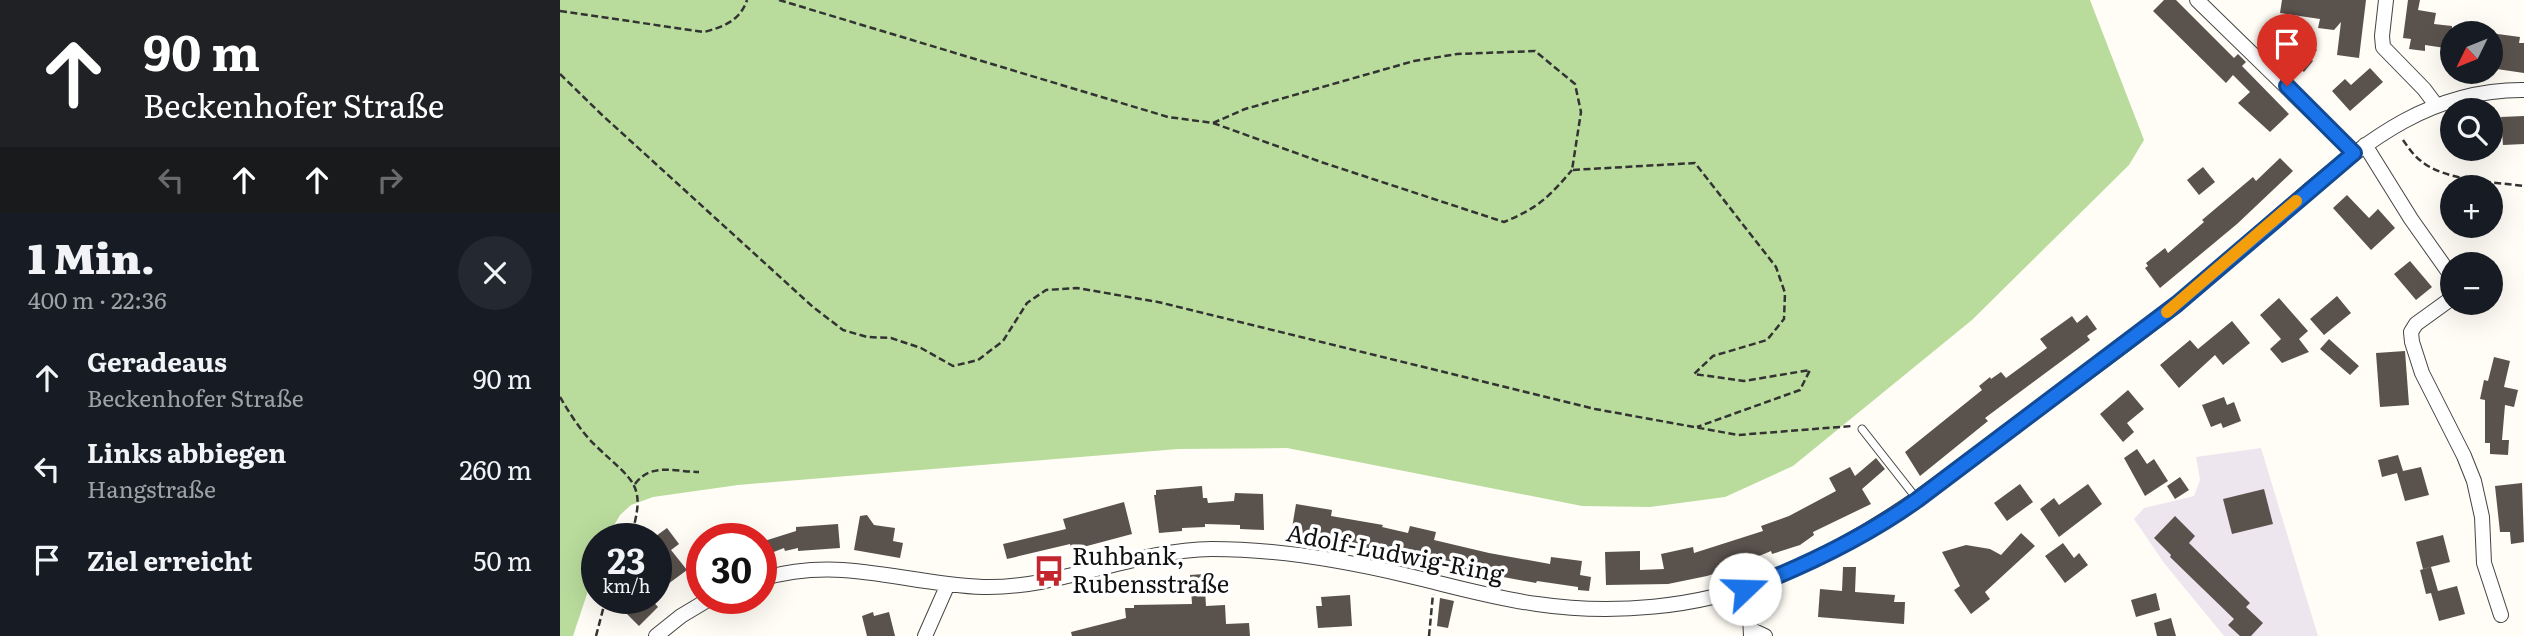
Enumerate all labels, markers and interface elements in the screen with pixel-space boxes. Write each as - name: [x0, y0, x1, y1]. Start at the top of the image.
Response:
- text: 90 m: [143, 13, 260, 86]
- pin: [2257, 14, 2317, 86]
- north arrow: [2440, 21, 2502, 84]
- map controls: [2440, 21, 2503, 315]
- icon: arrive: [2268, 25, 2306, 63]
- icon: ahead: [28, 28, 119, 119]
- text: Beckenhofer Straße: [143, 80, 444, 128]
- button: search: [2440, 98, 2503, 161]
- icon: left: [152, 161, 190, 199]
- icon: ahead: [225, 161, 263, 199]
- icon: ahead: [298, 161, 336, 199]
- icon: right: [371, 161, 409, 199]
- button: +: [2440, 175, 2503, 238]
- text: 1 Min.: [28, 225, 155, 287]
- button: close: [458, 236, 532, 310]
- button: −: [2440, 252, 2503, 315]
- text: 400 m · 22:36: [28, 282, 167, 316]
- text: Geradeaus: [87, 341, 227, 380]
- text: 90 m: [473, 358, 532, 397]
- icon: ahead: [28, 359, 66, 397]
- text: Beckenhofer Straße: [87, 380, 304, 414]
- text: Links abbiegen: [87, 432, 286, 471]
- text: 260 m: [459, 449, 532, 488]
- icon: left: [28, 450, 66, 488]
- text: Hangstraße: [87, 471, 216, 505]
- street label: Adolf-Ludwig-Ring: [1284, 513, 1508, 590]
- speed limit sign: 30: [686, 523, 777, 614]
- text: 23: [607, 533, 646, 585]
- place label: Ruhbank, Rubensstraße: [1072, 537, 1229, 600]
- text: Ziel erreicht: [87, 540, 252, 579]
- text: 50 m: [473, 540, 532, 579]
- icon: arrive: [28, 541, 66, 579]
- position arrow: [1708, 552, 1782, 626]
- bus stop icon: Ruhbank, Rubensstraße: [1032, 554, 1066, 588]
- text: km/h: [603, 572, 650, 599]

